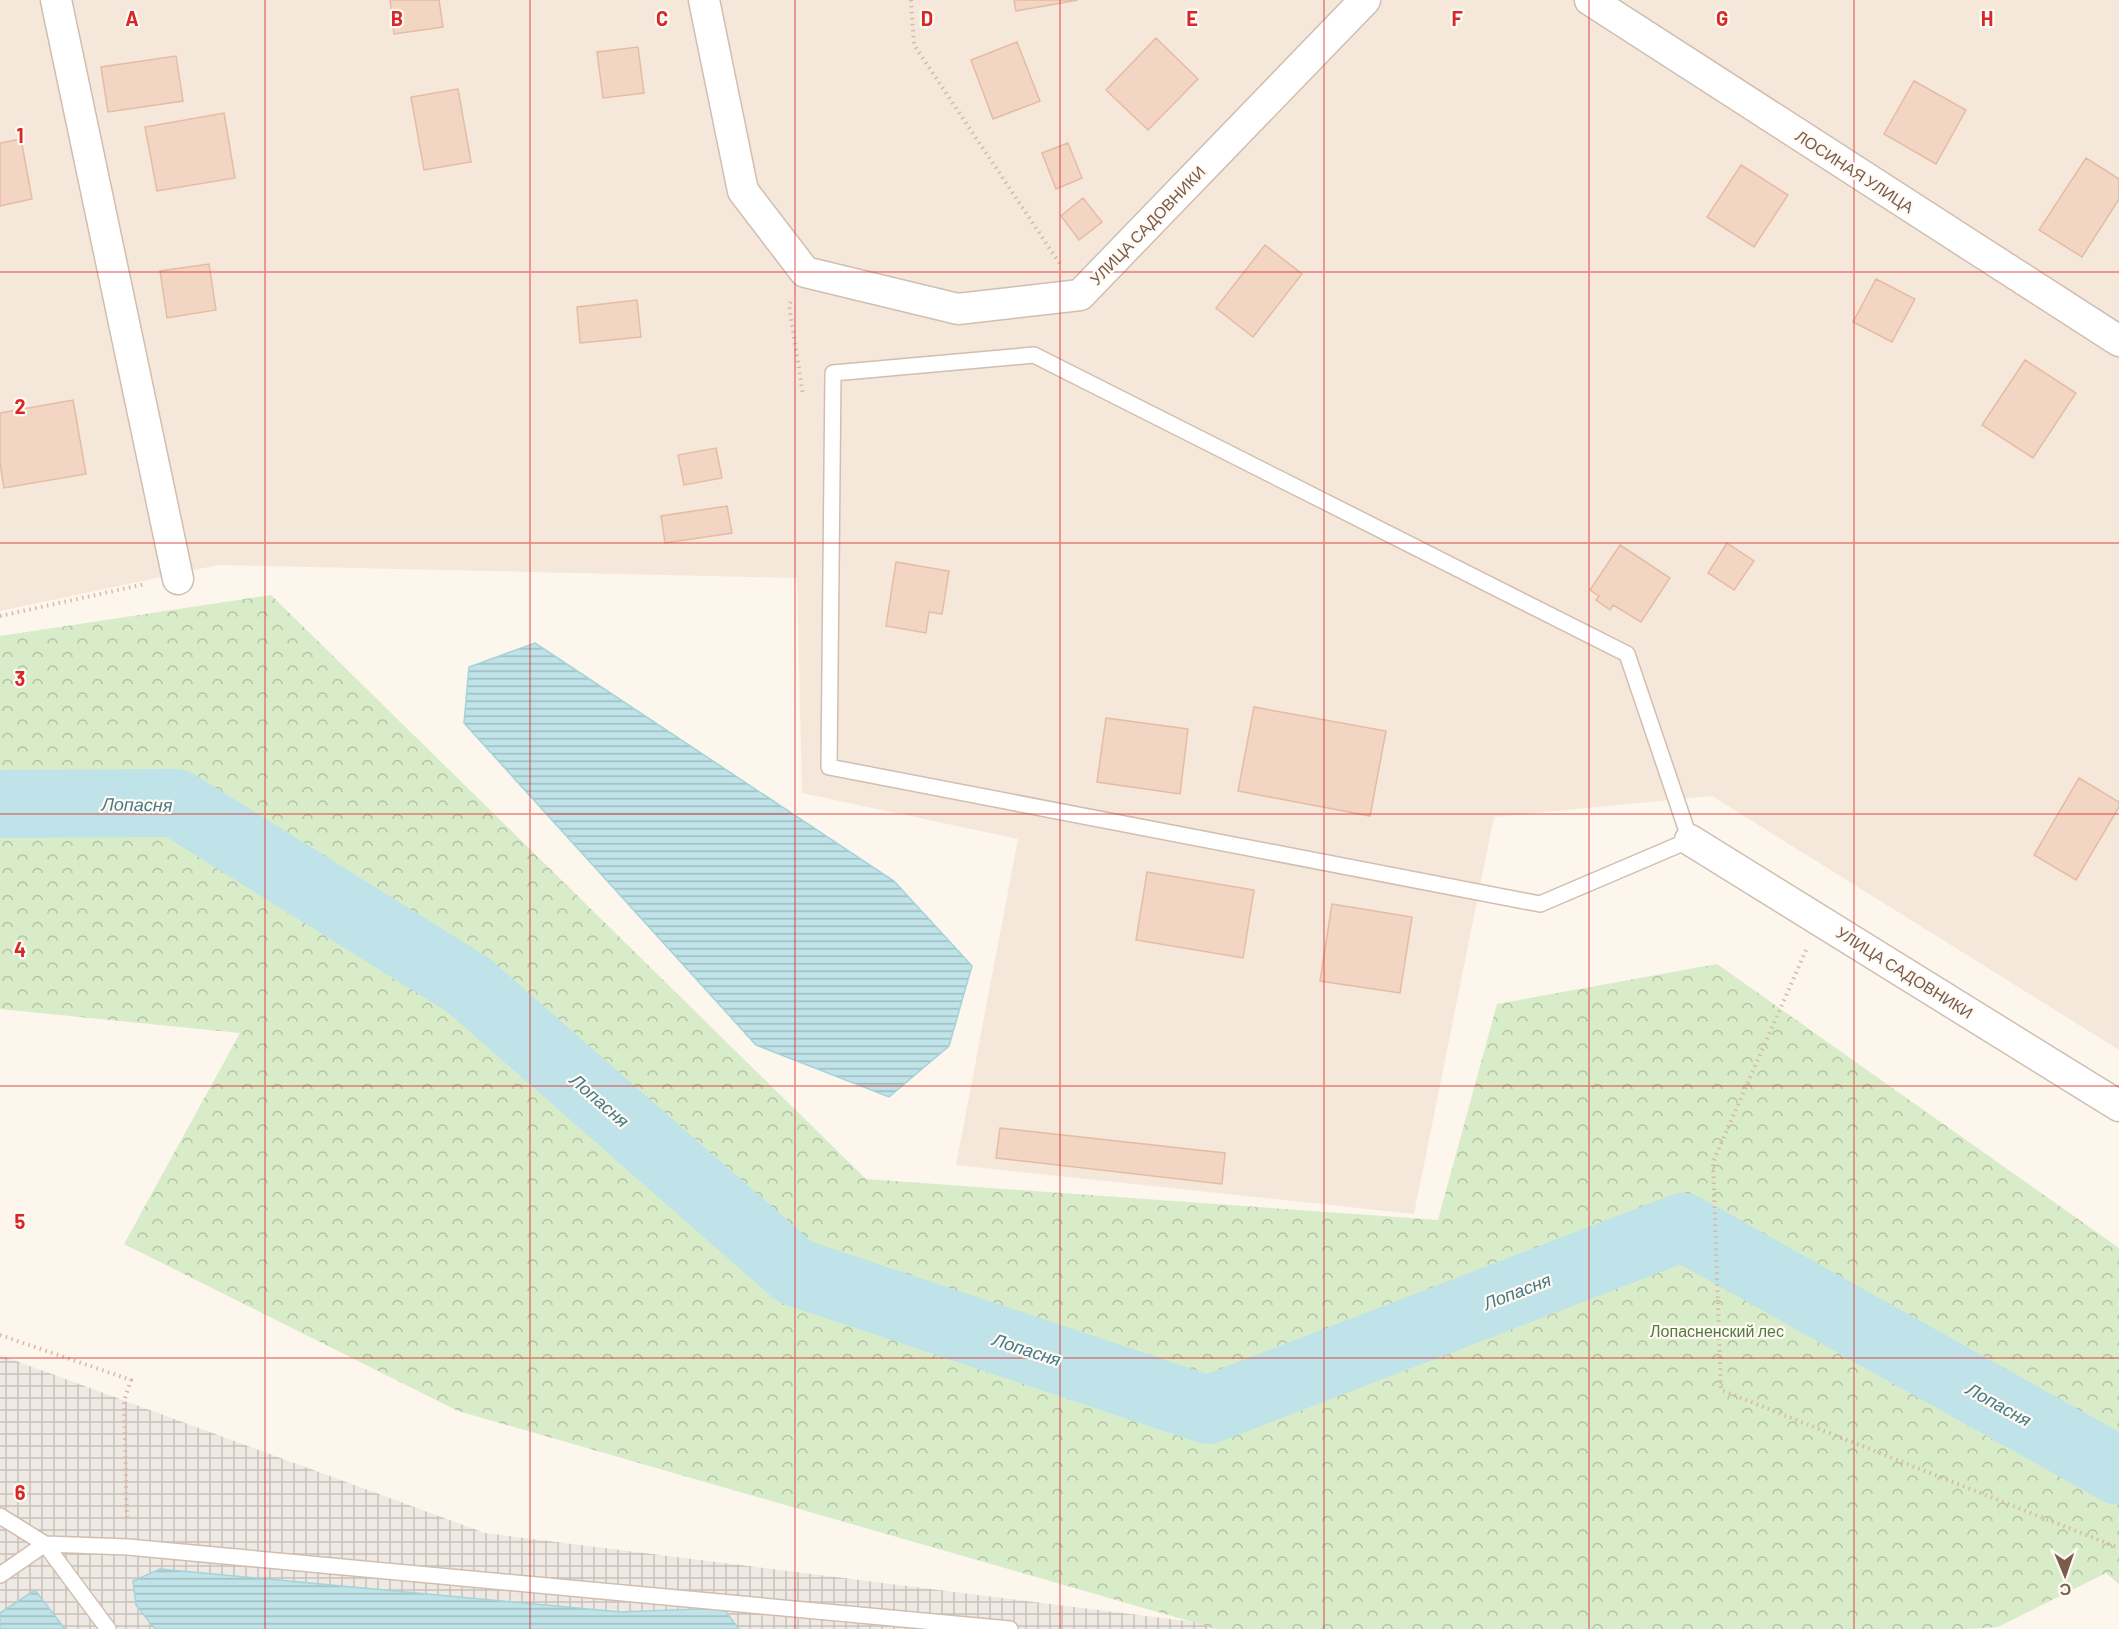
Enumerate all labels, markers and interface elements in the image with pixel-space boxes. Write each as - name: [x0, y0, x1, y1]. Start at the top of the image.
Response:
- text: A: [125, 6, 139, 30]
- text: B: [391, 6, 403, 30]
- text: C: [656, 6, 668, 30]
- text: D: [921, 6, 933, 30]
- text: E: [1186, 6, 1198, 30]
- text: F: [1451, 6, 1463, 30]
- text: G: [1716, 6, 1728, 30]
- text: H: [1981, 6, 1993, 30]
- text: 1: [16, 123, 24, 147]
- street label: ЛОСИНАЯ УЛИЦА: [1792, 126, 1918, 216]
- street label: УЛИЦА САДОВНИКИ: [1085, 162, 1209, 288]
- text: 2: [14, 394, 26, 418]
- text: 3: [15, 666, 25, 690]
- water label: Лопасня: [100, 792, 173, 816]
- street label: УЛИЦА САДОВНИКИ: [1833, 922, 1977, 1022]
- text: 4: [14, 937, 26, 961]
- water label: Лопасня: [565, 1068, 634, 1132]
- text: 5: [15, 1209, 26, 1233]
- water label: Лопасня: [1479, 1268, 1554, 1314]
- park label: Лопасненский лес: [1650, 1321, 1784, 1340]
- water label: Лопасня: [989, 1327, 1064, 1371]
- water label: Лопасня: [1962, 1377, 2036, 1431]
- text: 6: [15, 1480, 26, 1504]
- north arrow: [2035, 1545, 2095, 1605]
- text: С: [2059, 1581, 2072, 1600]

